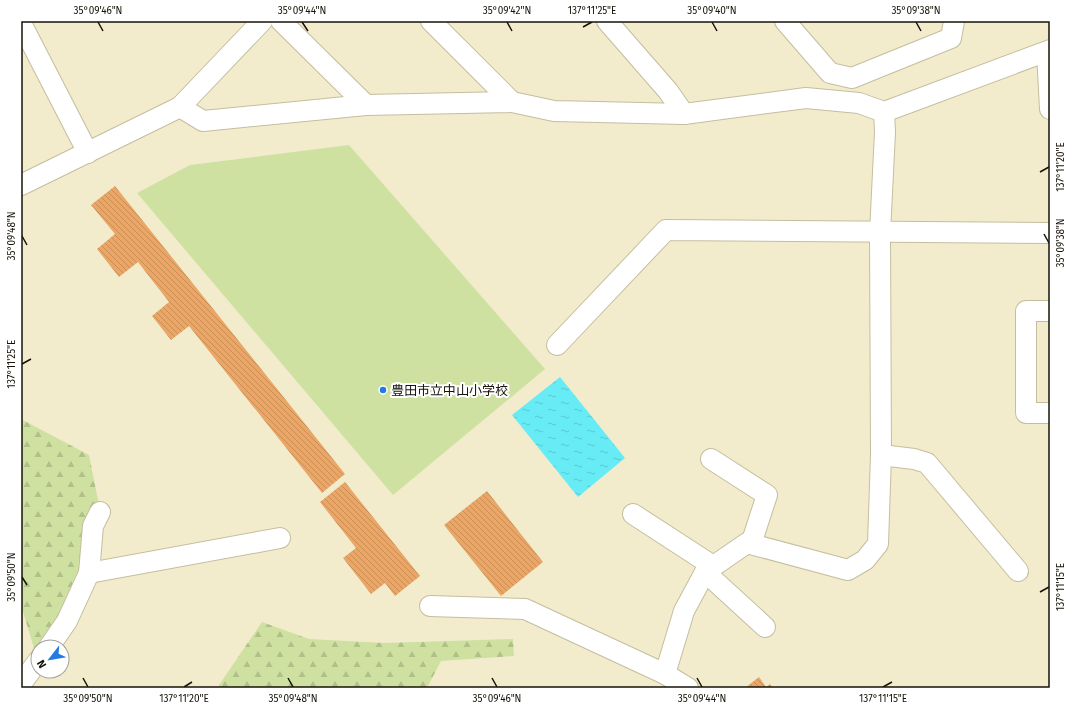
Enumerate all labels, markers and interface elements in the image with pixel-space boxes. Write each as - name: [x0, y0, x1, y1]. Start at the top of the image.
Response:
- text: 35°09'46"N: [74, 5, 122, 17]
- text: 35°09'44"N: [278, 5, 326, 17]
- text: 35°09'42"N: [483, 5, 531, 17]
- text: 137°11'25"E: [568, 5, 616, 17]
- text: 35°09'40"N: [687, 5, 737, 17]
- text: 35°09'38"N: [891, 5, 941, 17]
- text: 137°11'20"E: [1055, 142, 1067, 192]
- text: 35°09'48"N: [6, 211, 18, 261]
- text: 35°09'38"N: [1055, 218, 1067, 268]
- text: 137°11'25"E: [6, 340, 18, 388]
- place label: 豊田市立中山小学校: [391, 383, 508, 398]
- marker: 豊田市立中山小学校: [378, 385, 388, 395]
- text: 35°09'50"N: [6, 552, 18, 602]
- text: 137°11'15"E: [1055, 563, 1067, 611]
- north arrow: [30, 639, 70, 679]
- text: N: [34, 657, 49, 670]
- text: 35°09'50"N: [63, 693, 113, 705]
- text: 137°11'20"E: [159, 693, 209, 705]
- text: 35°09'48"N: [268, 693, 318, 705]
- text: 35°09'46"N: [473, 693, 521, 705]
- text: 35°09'44"N: [678, 693, 726, 705]
- text: 137°11'15"E: [859, 693, 907, 705]

